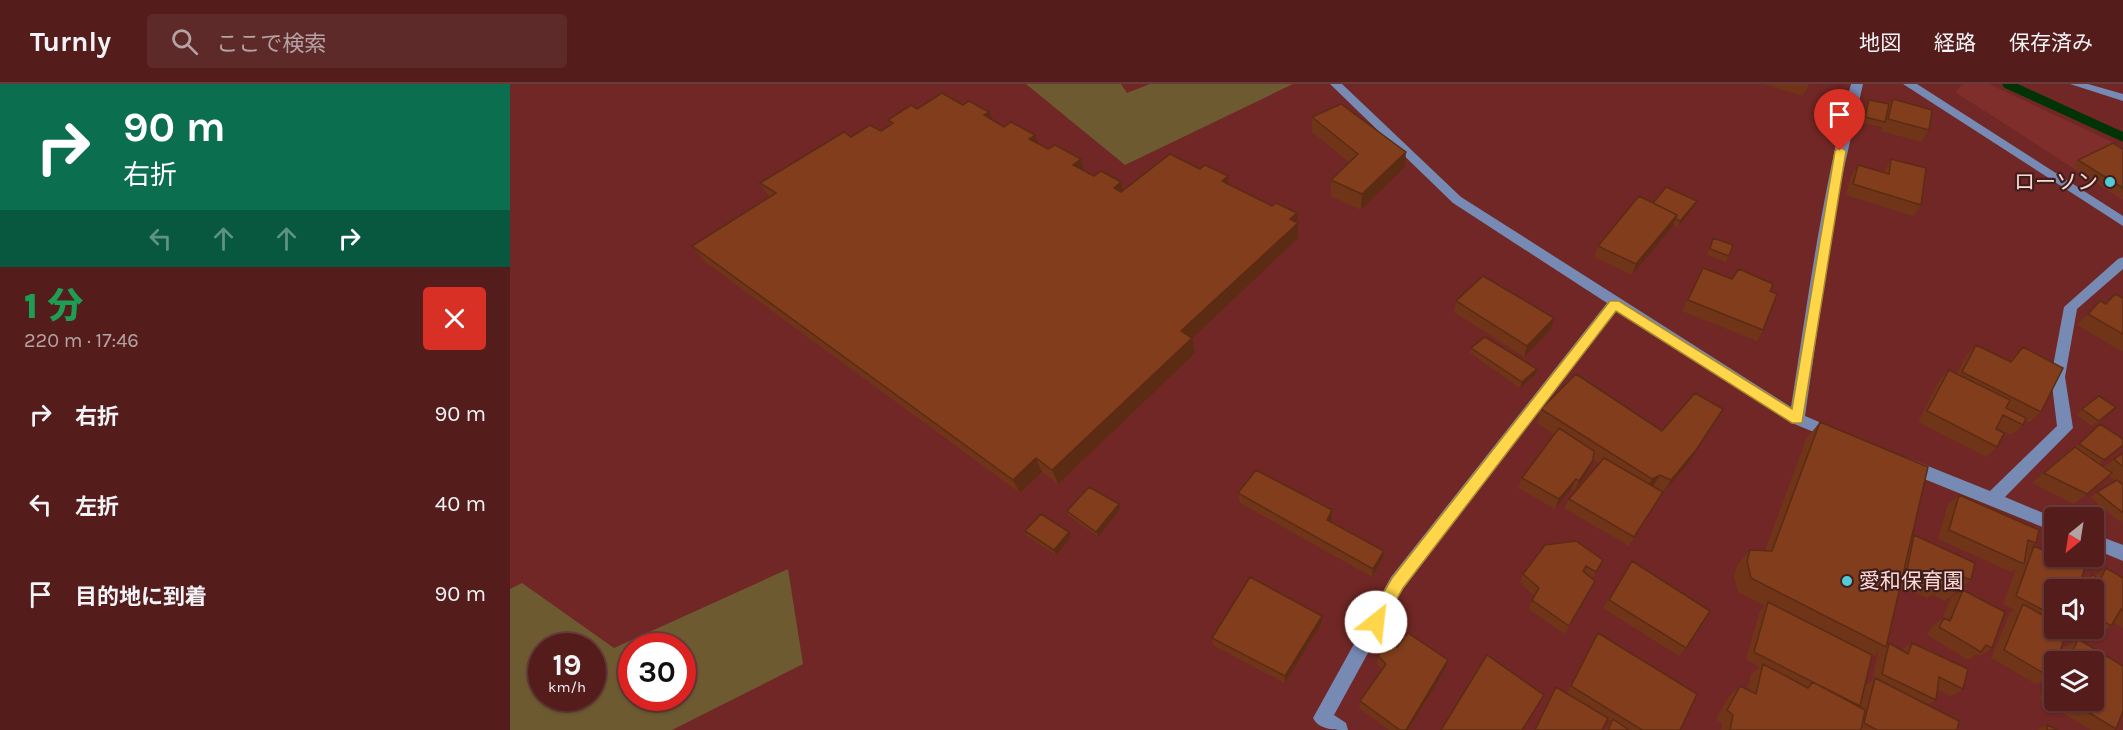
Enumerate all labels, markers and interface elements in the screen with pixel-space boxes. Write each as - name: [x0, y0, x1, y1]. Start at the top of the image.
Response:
- search box: [147, 14, 567, 68]
- text: Turnly: [30, 25, 111, 58]
- icon: search: [168, 25, 201, 58]
- text: ここで検索: [216, 31, 326, 57]
- text: 地図: [1859, 31, 1901, 55]
- text: 経路: [1934, 31, 1976, 55]
- text: 保存済み: [2009, 31, 2093, 55]
- pin: [1814, 89, 1865, 151]
- icon: arrive: [1823, 98, 1856, 131]
- text: 90 m: [123, 102, 226, 152]
- icon: right: [24, 108, 102, 186]
- text: 右折: [123, 159, 177, 191]
- place label: ローソン: [2014, 170, 2098, 194]
- marker: ローソン: [2103, 175, 2117, 189]
- icon: left: [144, 222, 177, 255]
- icon: ahead: [207, 222, 240, 255]
- icon: ahead: [270, 222, 303, 255]
- icon: right: [333, 222, 366, 255]
- text: 1 分: [24, 285, 84, 327]
- button: close: [423, 287, 486, 350]
- text: 220 m · 17:46: [24, 329, 139, 352]
- icon: right: [24, 398, 57, 431]
- text: 90 m: [434, 401, 486, 427]
- text: 右折: [75, 404, 119, 430]
- icon: left: [24, 488, 57, 521]
- text: 40 m: [435, 491, 486, 517]
- text: 左折: [75, 494, 119, 520]
- north arrow: [2044, 507, 2104, 567]
- map controls: [2044, 507, 2104, 711]
- place label: 愛和保育園: [1859, 569, 1964, 593]
- marker: 愛和保育園: [1840, 574, 1854, 588]
- icon: arrive: [24, 578, 57, 611]
- button: sound: [2044, 579, 2104, 639]
- text: 90 m: [434, 581, 486, 607]
- text: 目的地に到着: [75, 584, 207, 610]
- position arrow: [1344, 590, 1408, 654]
- speed limit sign: 30: [618, 633, 696, 711]
- text: 19: [552, 647, 581, 683]
- button: layers: [2044, 651, 2104, 711]
- text: km/h: [548, 678, 586, 696]

